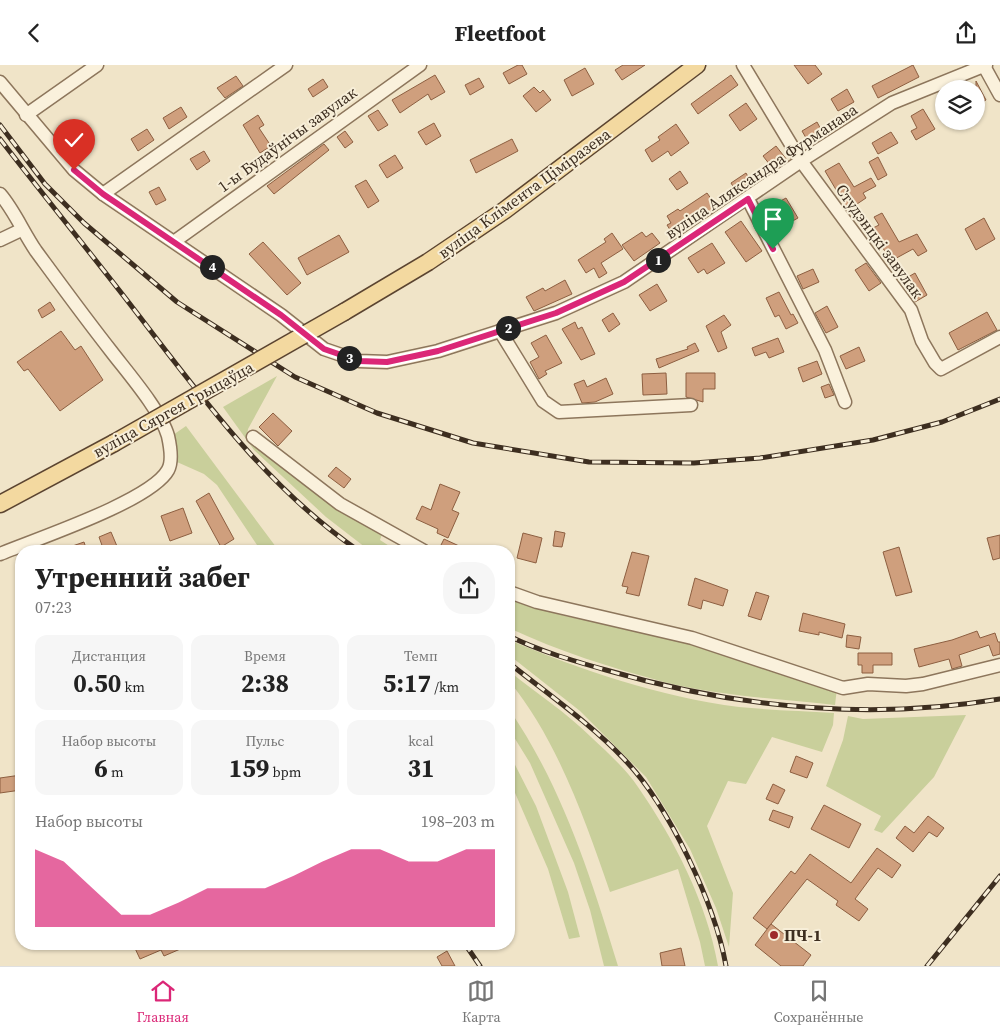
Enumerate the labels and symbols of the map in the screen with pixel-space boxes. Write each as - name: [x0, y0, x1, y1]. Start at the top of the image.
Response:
- street label: 1-ы Будаўнічы завулак: [213, 81, 361, 197]
- street label: вуліца Аляксандра Фурманава: [660, 98, 862, 244]
- pin: [53, 119, 95, 170]
- street label: вуліца Клімента Ціміразева: [433, 122, 616, 263]
- street label: Студэнцкі завулак: [831, 179, 929, 303]
- pin: [752, 198, 794, 249]
- pin: 1: [646, 247, 670, 273]
- pin: 4: [200, 255, 224, 279]
- pin: 2: [496, 315, 520, 341]
- pin: 3: [336, 345, 362, 371]
- street label: вуліца Сяргея Грыцаўца: [89, 355, 258, 462]
- place label: ПЧ-1: [784, 924, 822, 946]
- marker: ПЧ-1: [768, 929, 780, 941]

